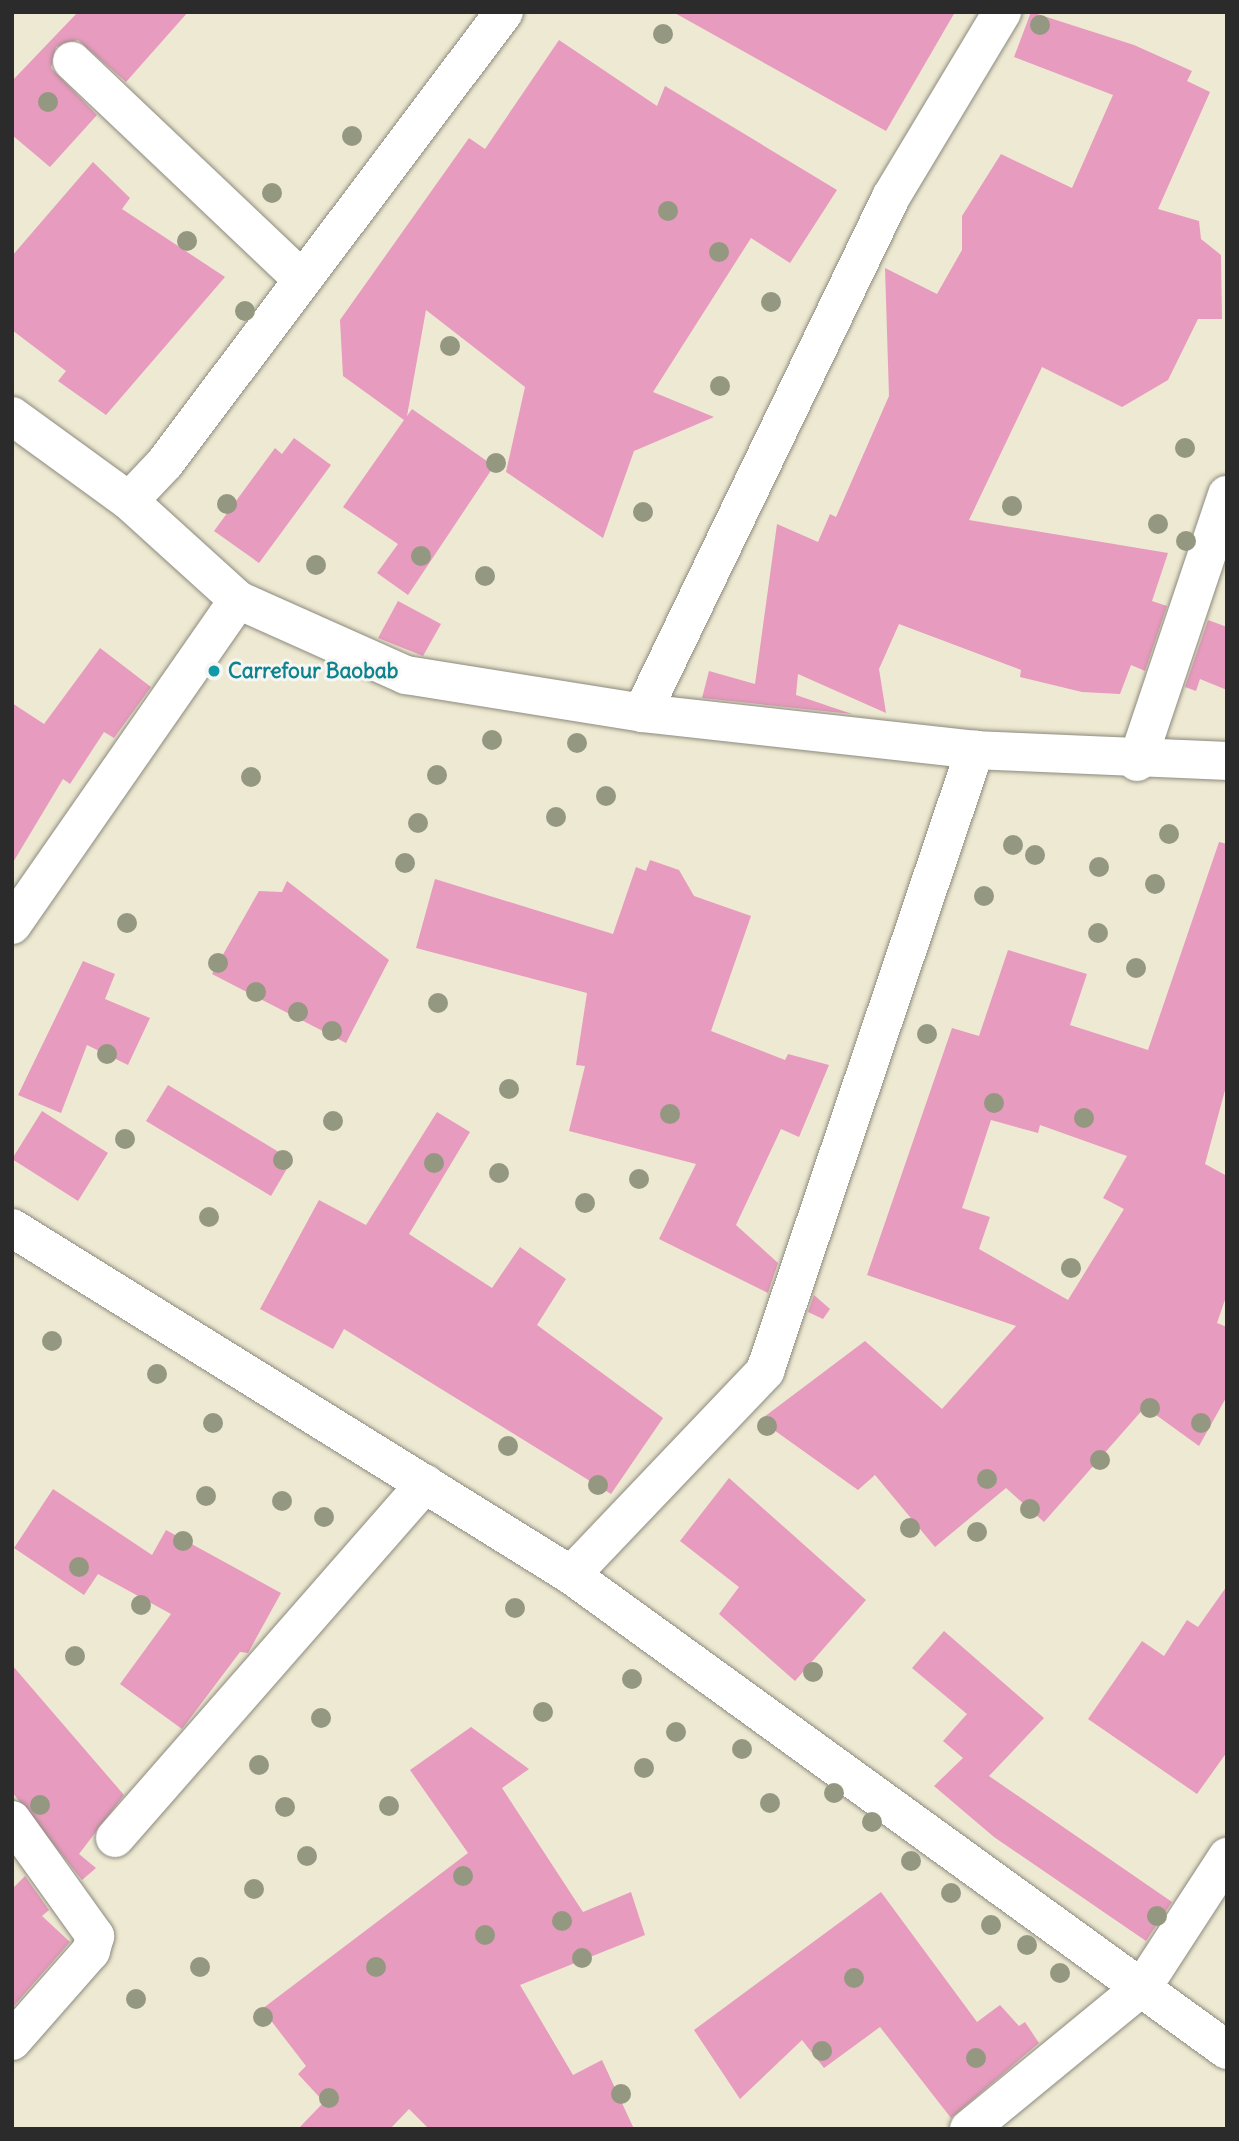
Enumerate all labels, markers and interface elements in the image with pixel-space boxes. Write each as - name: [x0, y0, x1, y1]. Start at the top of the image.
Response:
- place label: Carrefour Baobab: [228, 658, 398, 684]
- marker: Carrefour Baobab: [206, 663, 222, 679]

